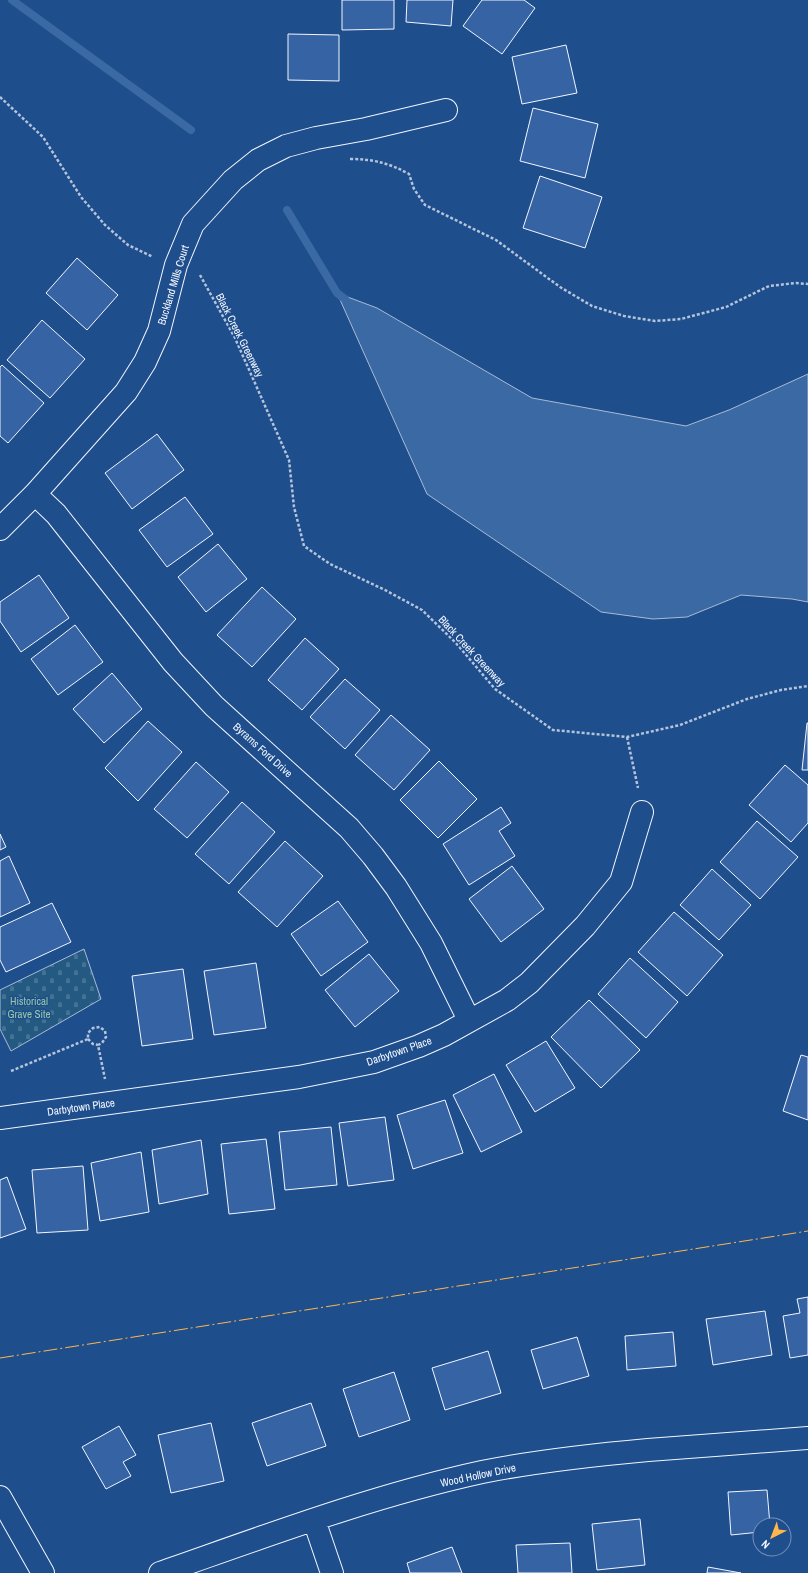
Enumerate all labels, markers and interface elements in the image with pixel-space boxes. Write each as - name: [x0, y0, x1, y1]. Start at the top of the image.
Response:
- street label: Buckland Mills Court: [154, 243, 192, 327]
- street label: Black Creek Greenway: [213, 291, 267, 380]
- street label: Black Creek Greenway: [435, 612, 509, 690]
- street label: Byrams Ford Drive: [230, 720, 296, 780]
- park label: Historical Grave Site: [7, 994, 51, 1021]
- street label: Darbytown Place: [364, 1033, 434, 1069]
- street label: Darbytown Place: [46, 1095, 116, 1119]
- street label: Wood Hollow Drive: [439, 1460, 517, 1490]
- north arrow: [752, 1517, 792, 1557]
- text: N: [758, 1537, 772, 1552]

